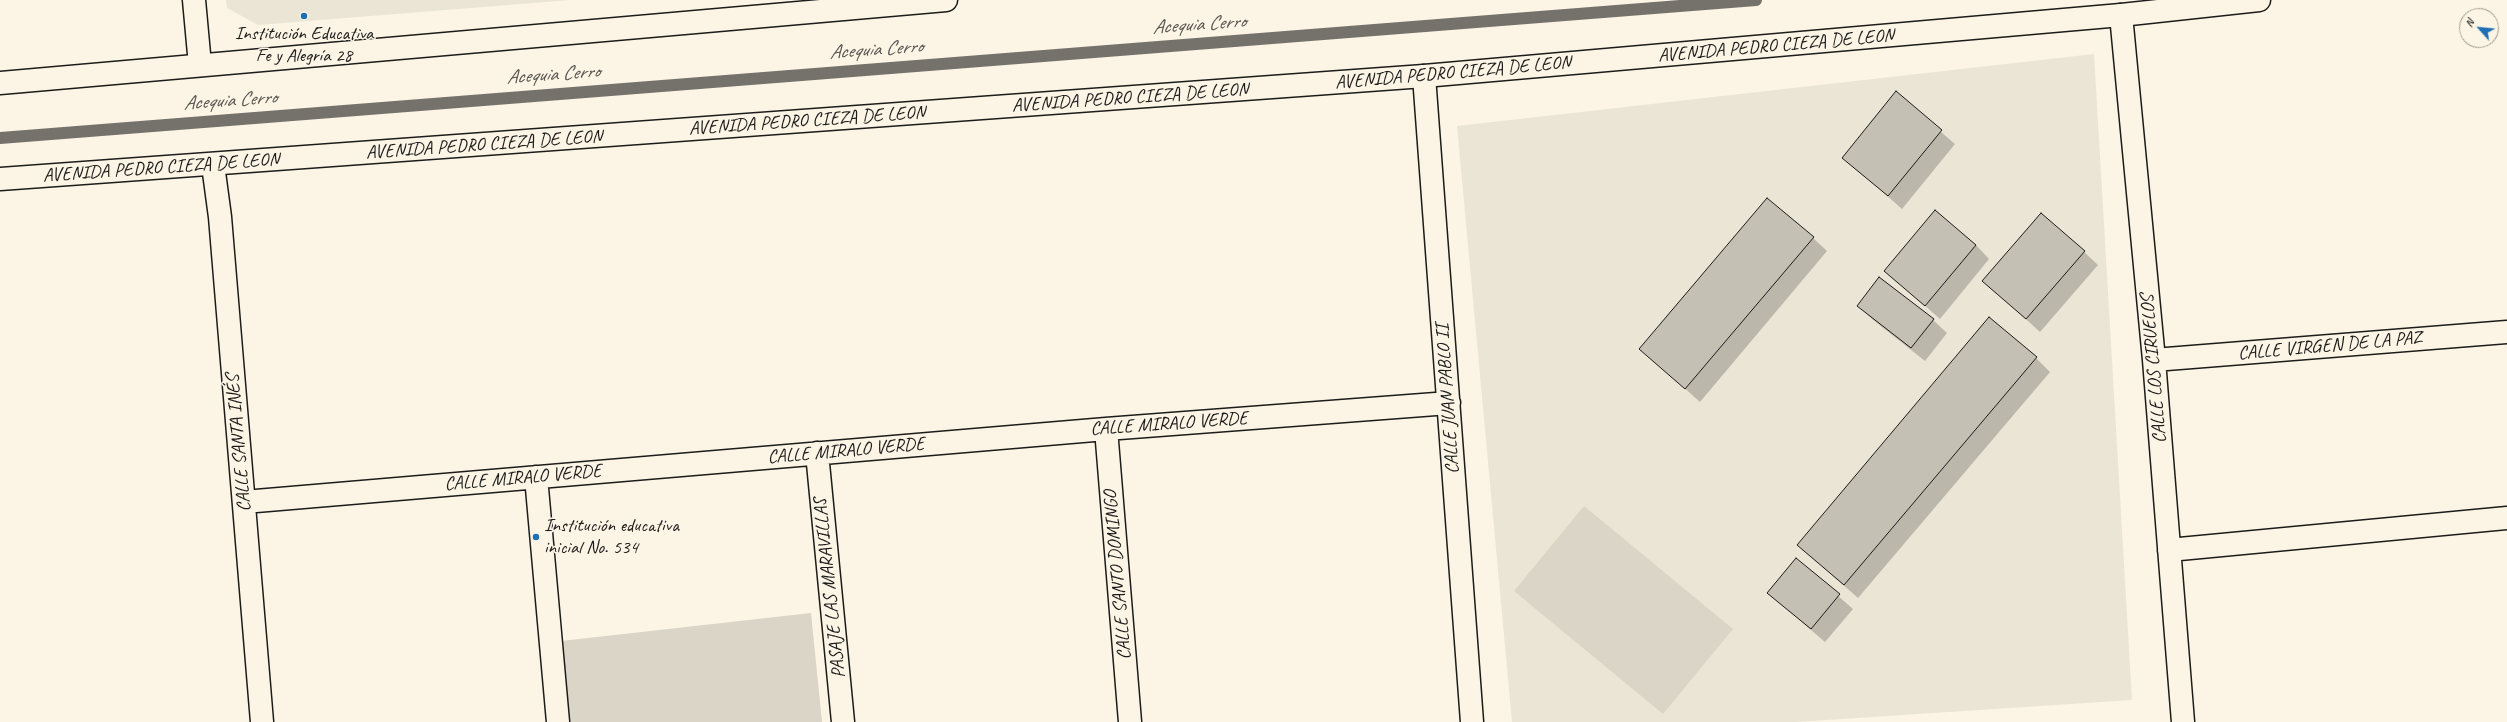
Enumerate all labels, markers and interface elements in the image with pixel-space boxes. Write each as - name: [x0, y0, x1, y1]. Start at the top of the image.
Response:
- north arrow: [2459, 8, 2499, 48]
- water label: Acequia Cerro: [1152, 10, 1246, 40]
- marker: Institución Educativa Fe y Alegría 28: [299, 11, 309, 21]
- text: N: [2461, 17, 2477, 29]
- place label: Institución Educativa Fe y Alegría 28: [235, 23, 373, 67]
- street label: AVENIDA PEDRO CIEZA DE LEON: [1657, 24, 1895, 68]
- water label: Acequia Cerro: [829, 35, 923, 65]
- street label: AVENIDA PEDRO CIEZA DE LEON: [1334, 51, 1572, 95]
- water label: Acequia Cerro: [506, 60, 600, 90]
- street label: AVENIDA PEDRO CIEZA DE LEON: [1011, 78, 1249, 118]
- water label: Acequia Cerro: [183, 86, 277, 116]
- street label: AVENIDA PEDRO CIEZA DE LEON: [688, 101, 926, 141]
- street label: AVENIDA PEDRO CIEZA DE LEON: [365, 125, 603, 165]
- street label: AVENIDA PEDRO CIEZA DE LEON: [42, 148, 280, 188]
- street label: CALLE LOS CIRUELOS: [2136, 294, 2172, 444]
- street label: CALLE JUAN PABLO II: [1431, 323, 1465, 475]
- street label: CALLE VIRGEN DE LA PAZ: [2237, 327, 2423, 365]
- street label: CALLE SANTA INÉS: [222, 373, 256, 513]
- street label: CALLE MIRALO VERDE: [1090, 407, 1248, 441]
- street label: CALLE MIRALO VERDE: [767, 433, 925, 469]
- street label: CALLE MIRALO VERDE: [444, 460, 602, 496]
- street label: CALLE SANTO DOMINGO: [1099, 489, 1137, 661]
- street label: PASAJE LAS MARAVILLAS: [809, 497, 851, 679]
- place label: Institución educativa inicial No. 534: [544, 515, 679, 559]
- marker: Institución educativa inicial No. 534: [531, 532, 541, 542]

